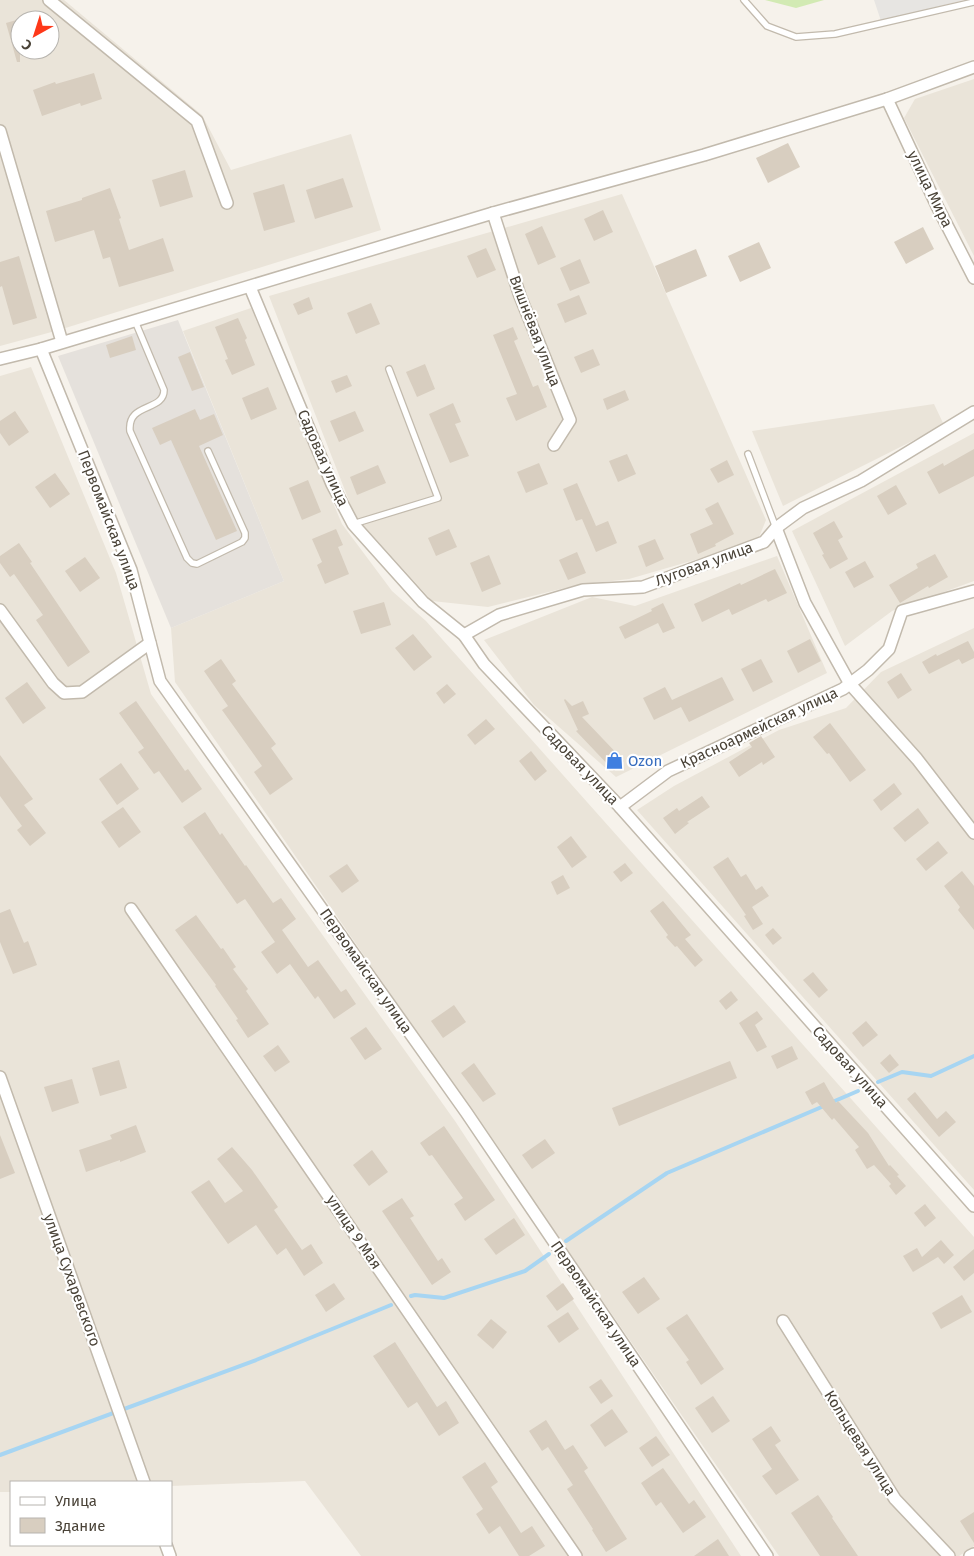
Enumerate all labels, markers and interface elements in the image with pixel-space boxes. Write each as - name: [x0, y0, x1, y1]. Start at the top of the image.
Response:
- north arrow: [10, 10, 60, 60]
- text: С: [19, 36, 36, 54]
- street label: улица Мира: [904, 148, 956, 230]
- street label: Вишнёвая улица: [506, 273, 564, 389]
- street label: Садовая улица: [294, 407, 352, 509]
- street label: Первомайская улица: [74, 447, 144, 593]
- street label: Луговая улица: [653, 538, 755, 590]
- street label: Красноармейская улица: [677, 684, 841, 772]
- street label: Садовая улица: [537, 721, 623, 809]
- shop icon: Ozon: [604, 751, 624, 771]
- place label: Ozon: [628, 752, 662, 770]
- street label: Первомайская улица: [316, 905, 416, 1037]
- street label: Садовая улица: [809, 1022, 891, 1112]
- street label: улица 9 Мая: [323, 1191, 385, 1273]
- street label: улица Сухаревского: [40, 1211, 104, 1349]
- street label: Первомайская улица: [547, 1237, 645, 1371]
- street label: Кольцевая улица: [820, 1387, 900, 1499]
- legend: [10, 1481, 172, 1546]
- text: Улица: [55, 1492, 97, 1510]
- text: Здание: [55, 1517, 105, 1535]

